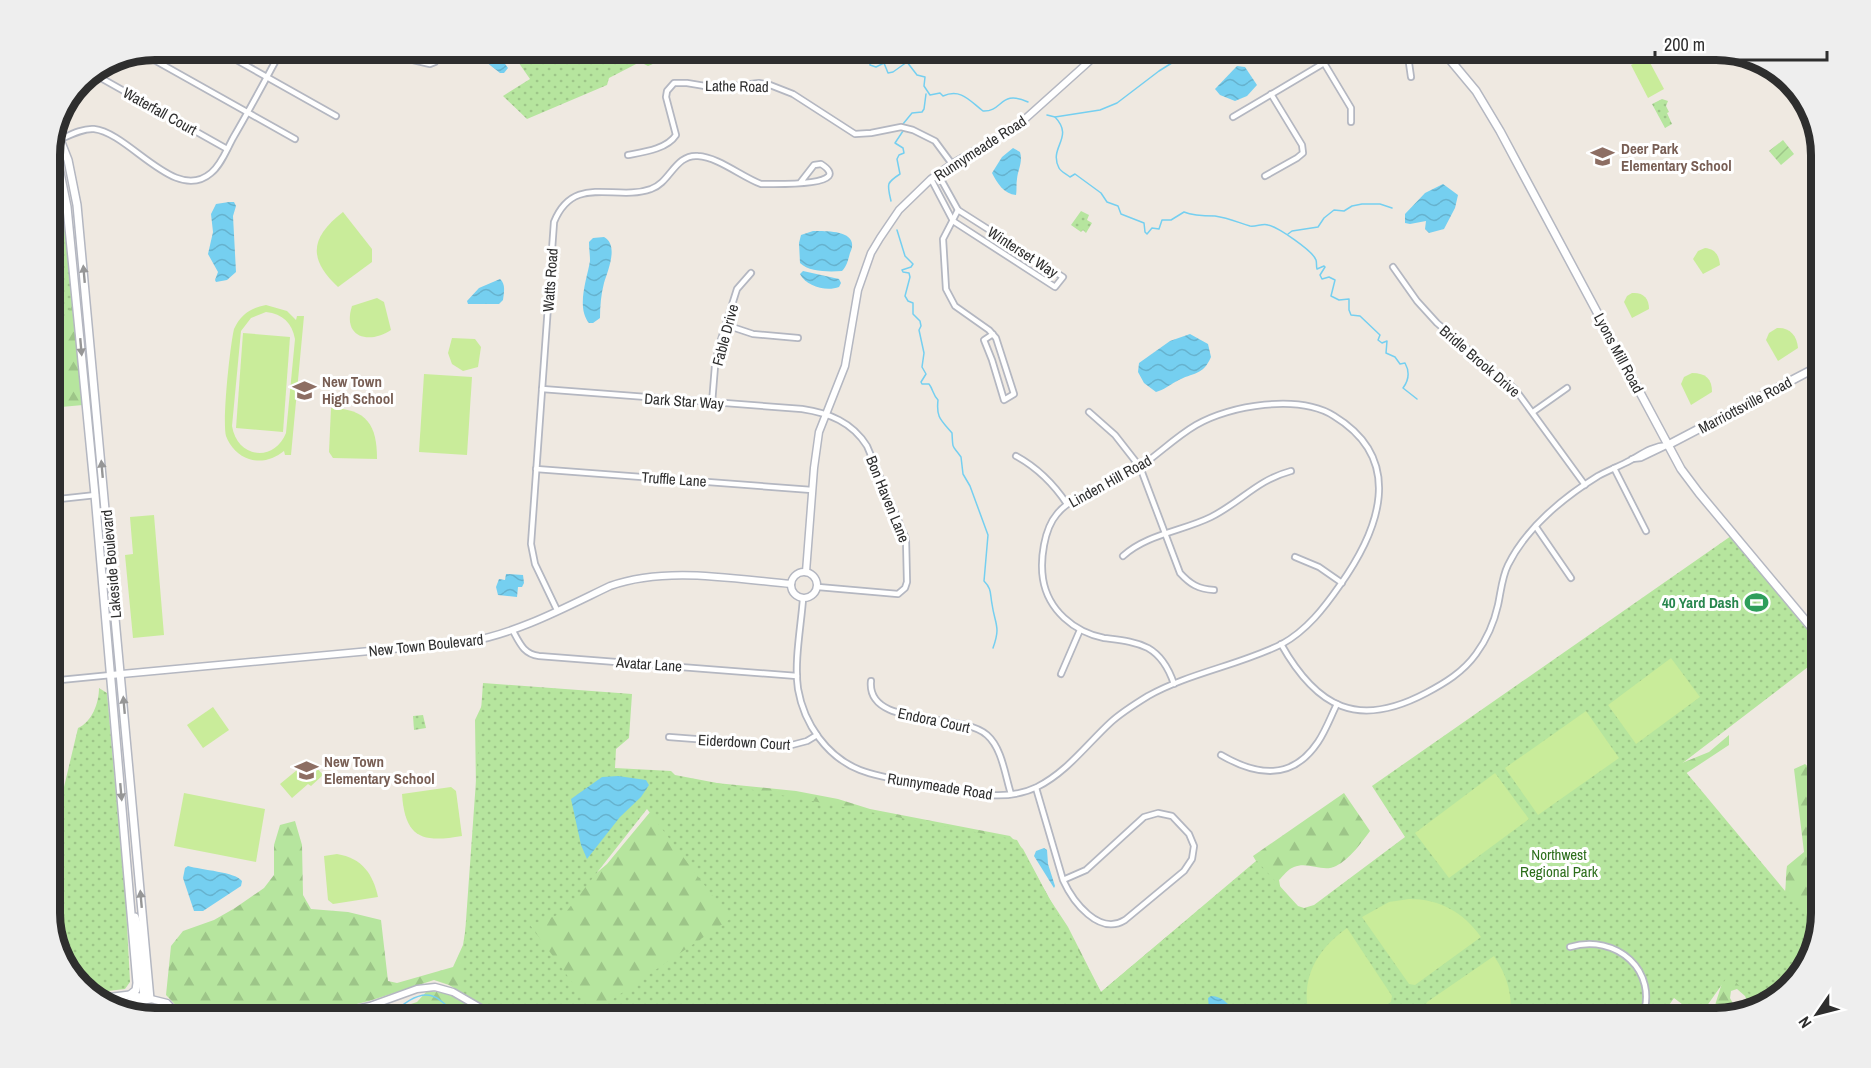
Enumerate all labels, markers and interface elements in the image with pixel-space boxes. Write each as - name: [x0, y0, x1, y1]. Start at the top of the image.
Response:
- scale bar: [1655, 24, 1828, 62]
- text: 200 m: [1664, 32, 1705, 57]
- street label: Lathe Road: [705, 75, 769, 97]
- street label: Waterfall Court: [119, 82, 201, 140]
- street label: Runnymeade Road: [930, 110, 1030, 186]
- place label: Deer Park Elementary School: [1621, 138, 1732, 176]
- school or university icon: Deer Park Elementary School: [1590, 144, 1616, 170]
- street label: Winterset Way: [984, 221, 1063, 283]
- street label: Watts Road: [537, 247, 563, 313]
- one-way arrow: [79, 265, 89, 284]
- street label: Fable Drive: [707, 302, 743, 368]
- street label: Lyons Mill Road: [1589, 309, 1649, 397]
- street label: Bridle Brook Drive: [1435, 320, 1525, 402]
- one-way arrow: [76, 337, 86, 356]
- place label: New Town High School: [322, 371, 394, 409]
- street label: Marriottsville Road: [1695, 371, 1795, 439]
- school or university icon: New Town High School: [291, 377, 317, 403]
- street label: Dark Star Way: [644, 388, 725, 414]
- street label: Linden Hill Road: [1065, 450, 1155, 512]
- street label: Bon Haven Lane: [861, 453, 915, 546]
- one-way arrow: [97, 459, 107, 478]
- street label: Truffle Lane: [641, 466, 707, 492]
- street label: Lakeside Boulevard: [96, 509, 126, 619]
- sports icon: 40 Yard Dash: [1744, 589, 1770, 615]
- place label: 40 Yard Dash: [1662, 592, 1739, 613]
- street label: New Town Boulevard: [368, 629, 484, 661]
- street label: Avatar Lane: [614, 651, 683, 677]
- one-way arrow: [119, 695, 129, 714]
- street label: Endora Court: [896, 702, 973, 738]
- street label: Eiderdown Court: [697, 729, 791, 755]
- place label: New Town Elementary School: [324, 751, 435, 789]
- school or university icon: New Town Elementary School: [293, 757, 319, 783]
- street label: Runnymeade Road: [886, 767, 994, 805]
- one-way arrow: [116, 782, 126, 801]
- park label: Northwest Regional Park: [1520, 844, 1599, 882]
- one-way arrow: [136, 889, 146, 908]
- north arrow: [1787, 984, 1847, 1044]
- text: N: [1793, 1012, 1816, 1033]

